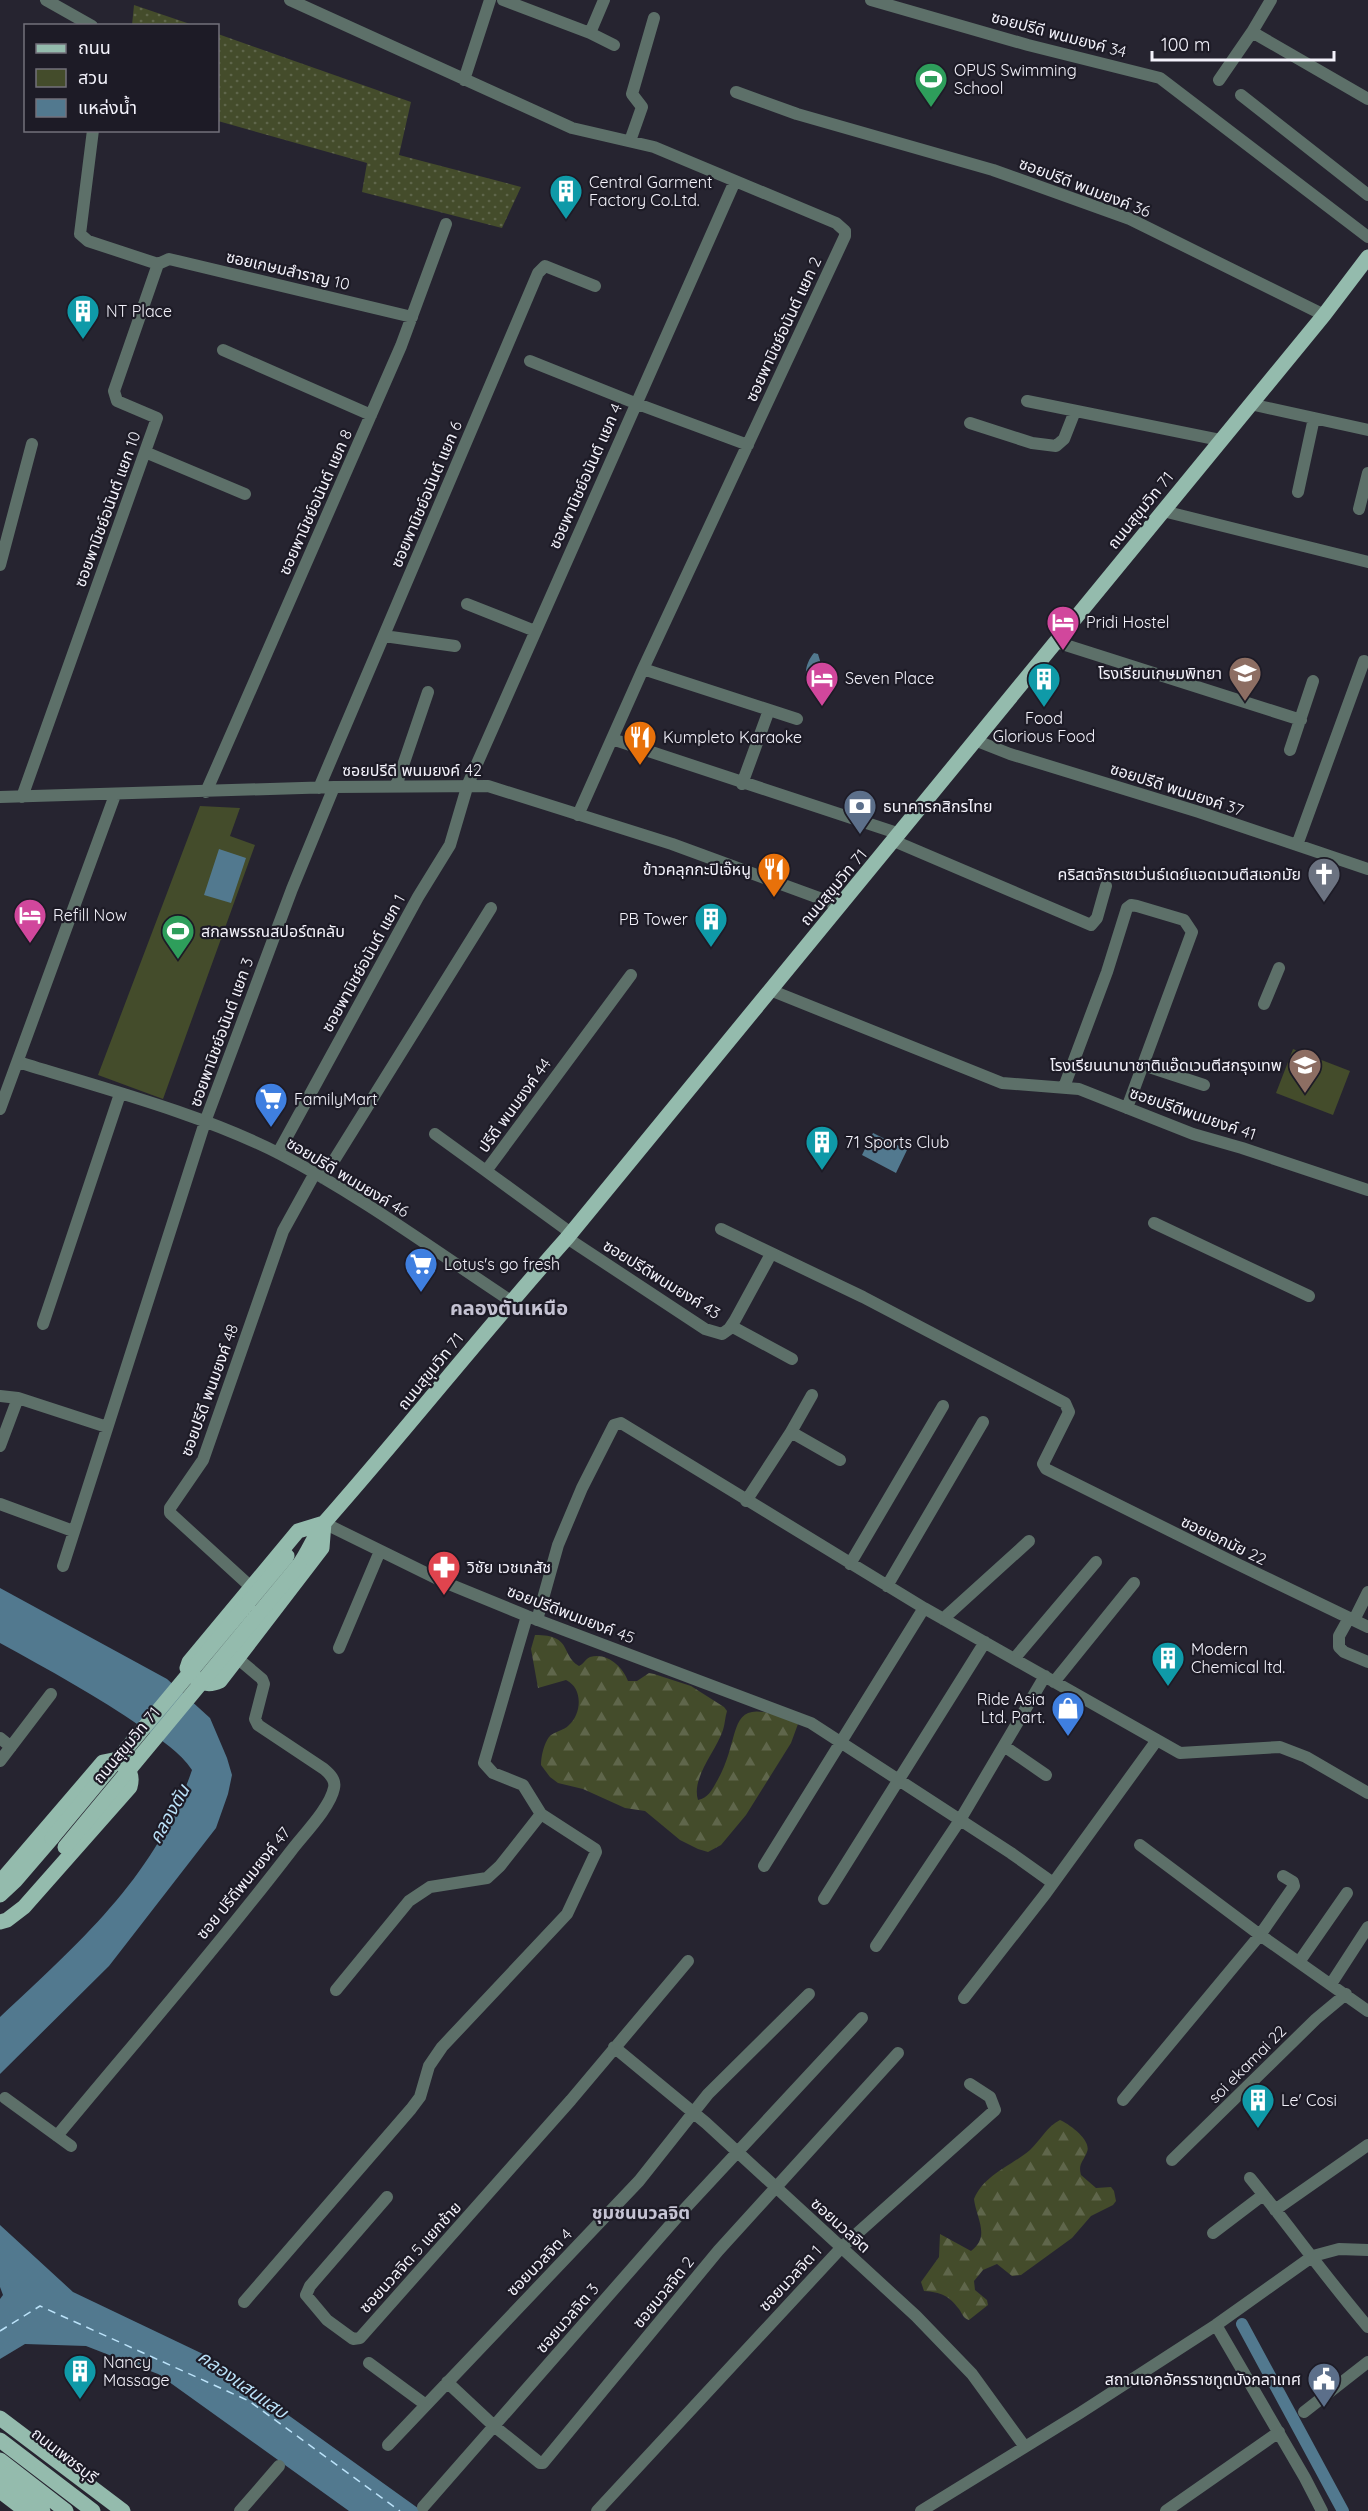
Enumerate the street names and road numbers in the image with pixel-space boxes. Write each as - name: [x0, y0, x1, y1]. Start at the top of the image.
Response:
- street label: ซอยปรีดี พนมยงค์ 34: [989, 6, 1129, 62]
- street label: ซอยปรีดี พนมยงค์ 36: [1016, 153, 1154, 221]
- street label: ซอยเกษมสำราญ 10: [224, 246, 352, 294]
- street label: ซอยพานิชย์อนันต์ แยก 2: [741, 253, 825, 405]
- street label: ซอยพานิชย์อนันต์ แยก 4: [544, 400, 626, 552]
- street label: ซอยพานิชย์อนันต์ แยก 6: [386, 417, 466, 570]
- street label: ซอยพานิชย์อนันต์ แยก 8: [274, 426, 356, 578]
- street label: ซอยพานิชย์อนันต์ แยก 10: [70, 428, 144, 590]
- street label: ถนนสุขุมวิท 71: [1103, 467, 1177, 553]
- street label: ซอยปรีดี พนมยงค์ 37: [1108, 758, 1246, 820]
- street label: ซอยปรีดี พนมยงค์ 42: [342, 760, 482, 780]
- street label: ถนนสุขุมวิท 71: [795, 845, 871, 929]
- street label: ซอยพานิชย์อนันต์ แยก 1: [317, 891, 409, 1035]
- street label: ซอยพานิชย์อนันต์ แยก 3: [185, 955, 257, 1109]
- street label: ปรีดี พนมยงค์ 44: [473, 1054, 555, 1156]
- street label: ซอยปรีดีพนมยงค์ 41: [1127, 1082, 1259, 1144]
- street label: ซอยปรีดี พนมยงค์ 46: [283, 1133, 413, 1222]
- street label: ซอยปรีดีพนมยงค์ 43: [600, 1235, 724, 1323]
- street label: ซอยปรีดี พนมยงค์ 48: [176, 1321, 242, 1459]
- street label: ถนนสุขุมวิท 71: [393, 1328, 467, 1414]
- street label: ซอยเอกมัย 22: [1178, 1511, 1270, 1569]
- street label: ซอยปรีดีพนมยงค์ 45: [504, 1580, 638, 1648]
- street label: ถนนสุขุมวิท 71: [88, 1703, 164, 1787]
- street label: ซอย ปรีดีพนมยงค์ 47: [192, 1823, 294, 1943]
- street label: soi ekamai 22: [1204, 2021, 1290, 2107]
- street label: ซอยนวลจิต: [807, 2193, 875, 2257]
- street label: ซอยนวลจิต 5 แยกซ้าย: [355, 2197, 465, 2317]
- street label: ซอยนวลจิต 4: [502, 2224, 576, 2300]
- street label: ซอยนวลจิต 1: [754, 2241, 826, 2315]
- street label: ซอยนวลจิต 2: [628, 2252, 698, 2332]
- street label: ซอยนวลจิต 3: [531, 2279, 603, 2357]
- street label: ถนนเพชรบุรี: [28, 2423, 102, 2487]

